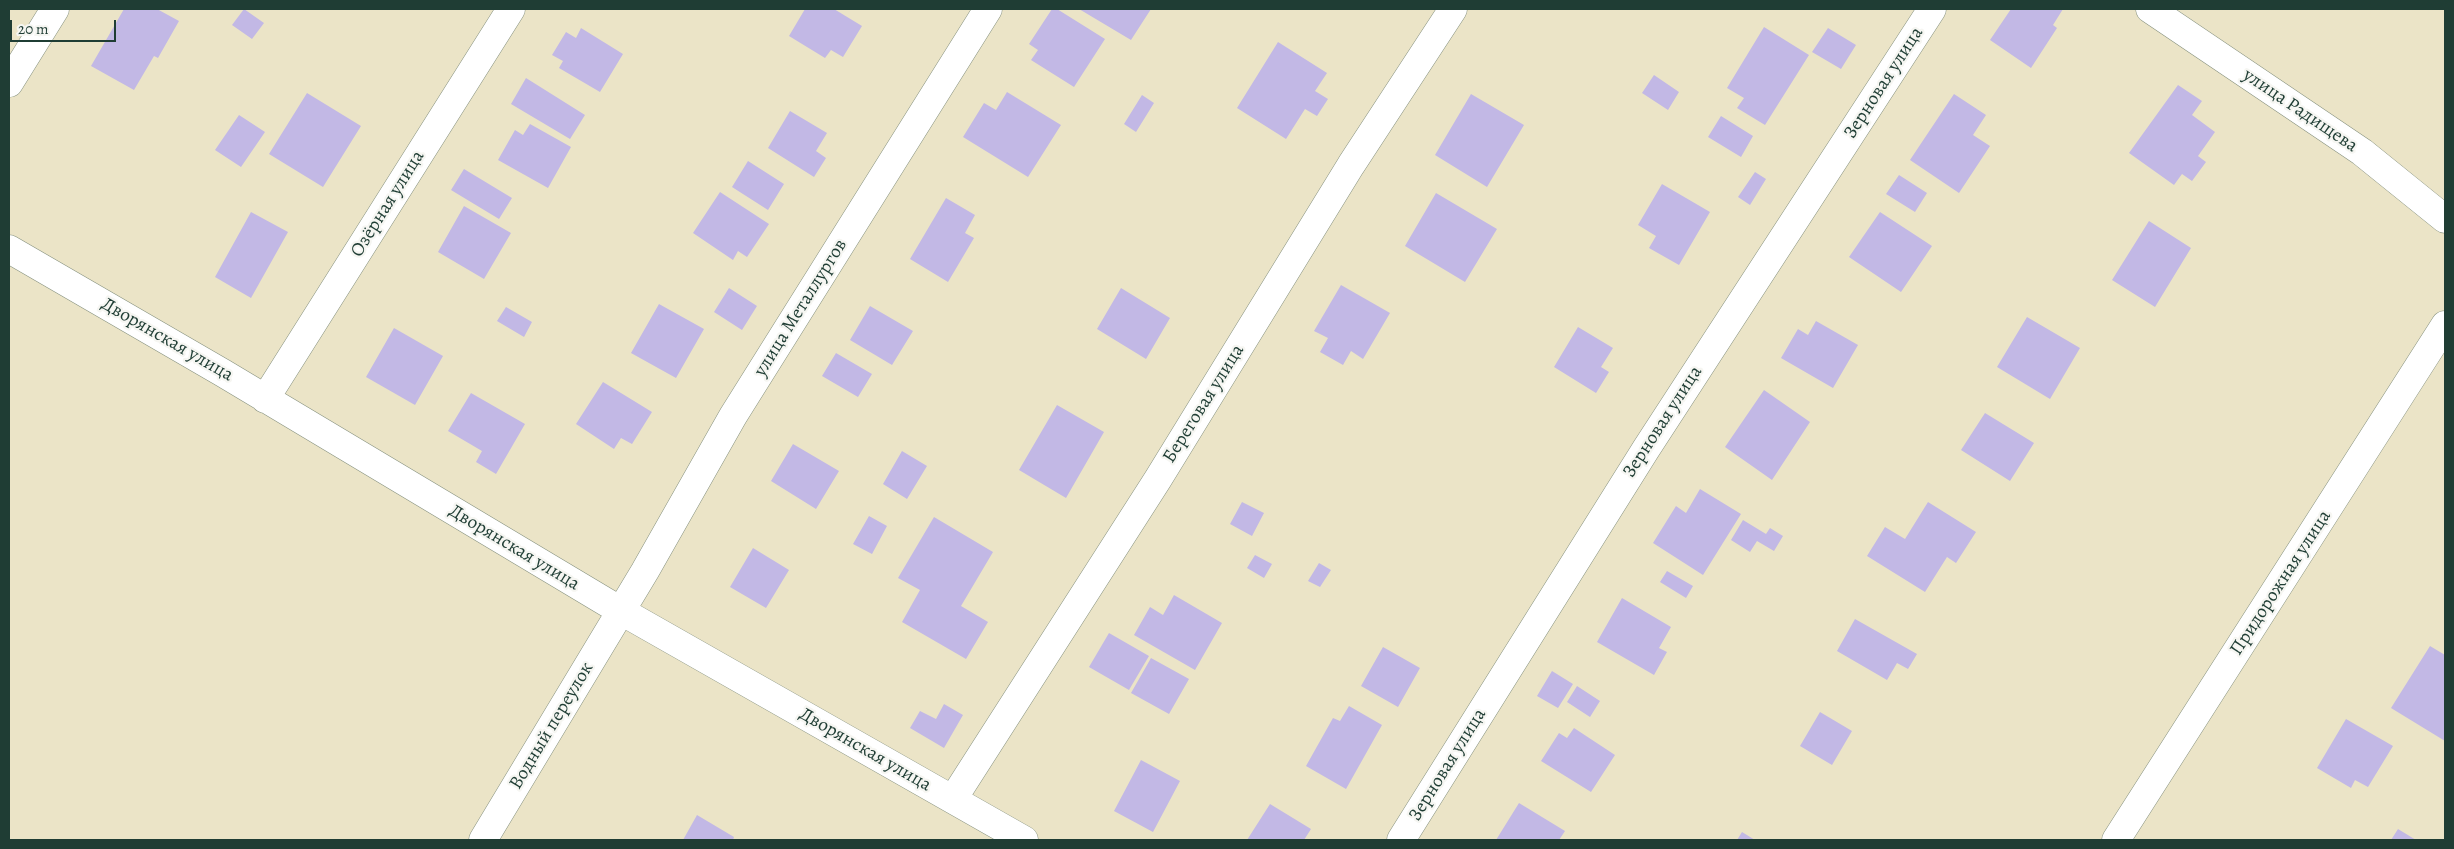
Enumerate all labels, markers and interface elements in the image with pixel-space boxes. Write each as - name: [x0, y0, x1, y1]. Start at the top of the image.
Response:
- scale bar: [12, 10, 119, 42]
- text: 20 m: [18, 19, 49, 39]
- street label: Зерновая улица: [1839, 23, 1929, 143]
- street label: улица Радищева: [2238, 64, 2362, 158]
- street label: Озёрная улица: [346, 147, 430, 261]
- street label: улица Металлургов: [749, 235, 853, 381]
- street label: Дворянская улица: [97, 293, 237, 387]
- street label: Береговая улица: [1158, 341, 1250, 467]
- street label: Зерновая улица: [1618, 362, 1708, 482]
- street label: Дворянская улица: [444, 500, 584, 596]
- street label: Придорожная улица: [2226, 506, 2336, 660]
- street label: Водный переулок: [505, 658, 599, 794]
- street label: Дворянская улица: [795, 703, 935, 797]
- street label: Зерновая улица: [1404, 705, 1492, 825]

